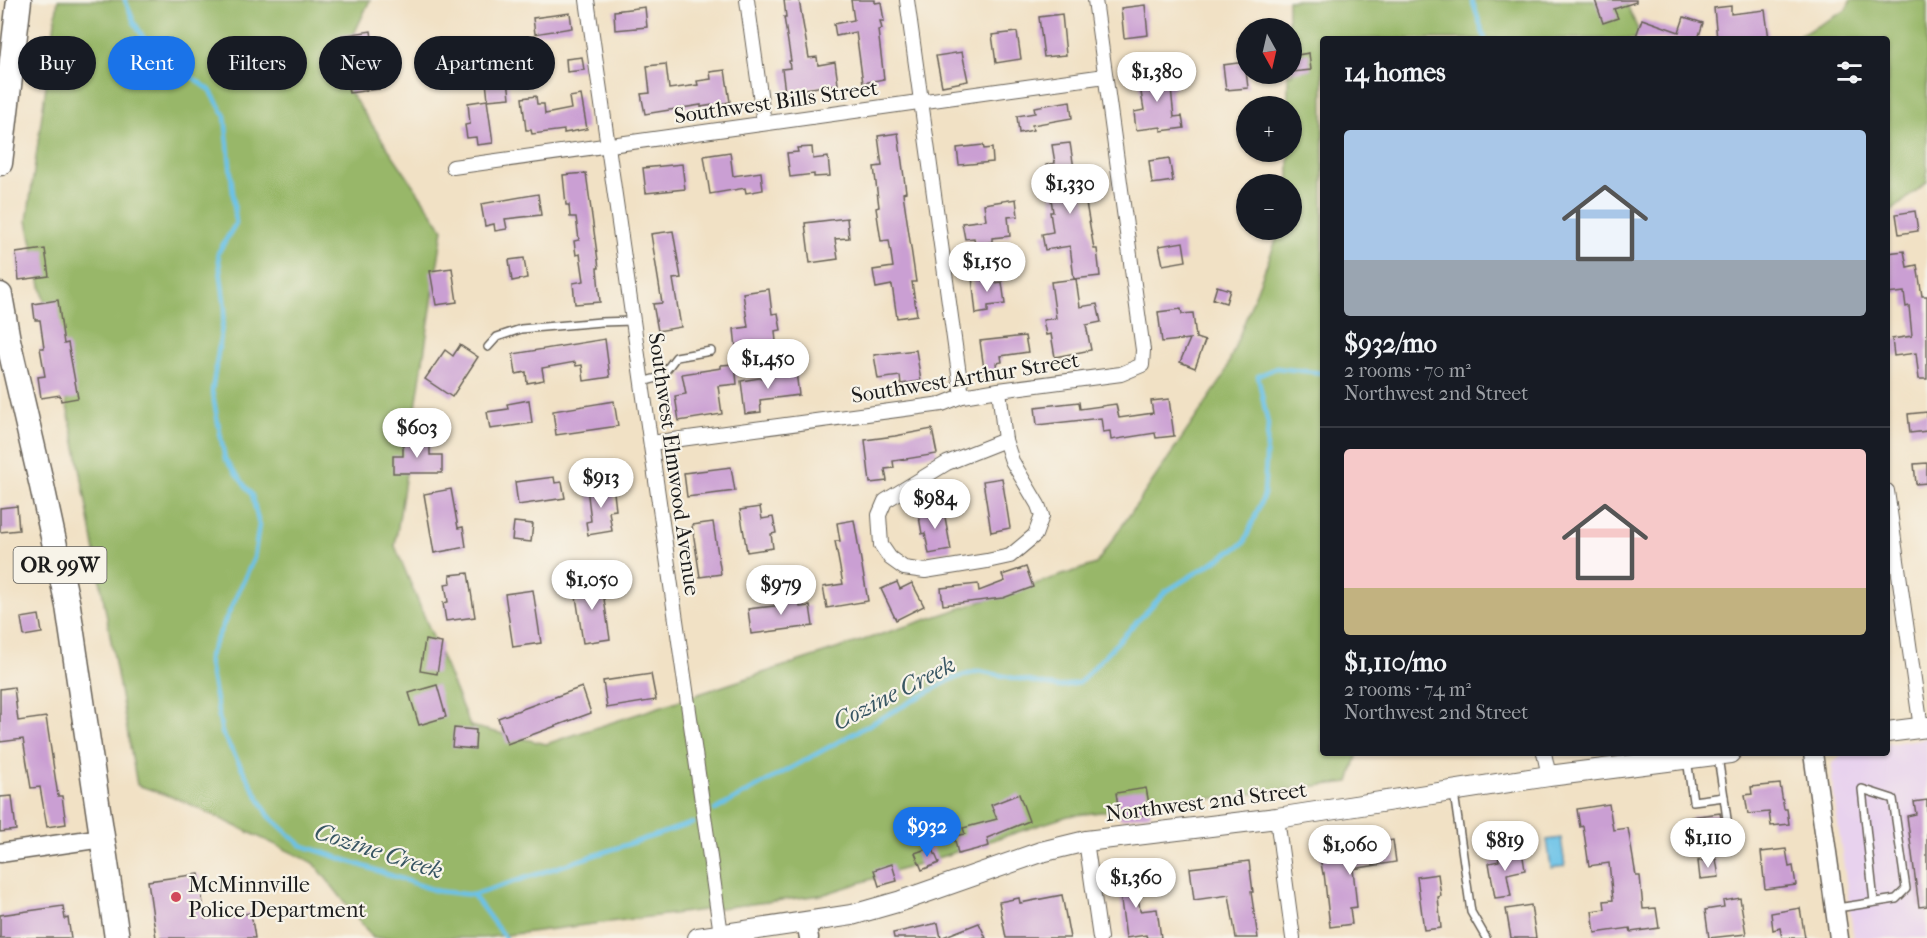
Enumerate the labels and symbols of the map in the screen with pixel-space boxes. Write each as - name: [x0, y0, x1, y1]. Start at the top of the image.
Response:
- north arrow: [1236, 18, 1302, 84]
- pin: $1,380: [1108, 52, 1206, 103]
- street label: Southwest Bills Street: [672, 75, 880, 129]
- pin: $1,330: [1021, 164, 1119, 215]
- pin: $1,150: [938, 242, 1036, 293]
- street label: Southwest Elmwood Avenue: [643, 331, 705, 597]
- pin: $1,450: [719, 339, 817, 390]
- street label: Southwest Arthur Street: [849, 347, 1081, 409]
- pin: $603: [381, 408, 453, 459]
- pin: $913: [565, 458, 637, 509]
- pin: $984: [899, 479, 971, 530]
- road number: OR 99W: [14, 547, 106, 583]
- pin: $1,050: [543, 560, 641, 611]
- pin: $979: [745, 565, 817, 616]
- water label: Cozine Creek: [828, 650, 960, 736]
- street label: Northwest 2nd Street: [1104, 777, 1308, 827]
- pin: $932: [891, 807, 963, 858]
- water label: Cozine Creek: [311, 817, 447, 885]
- pin: $1,110: [1659, 818, 1757, 869]
- pin: $819: [1469, 821, 1541, 872]
- pin: $1,060: [1301, 825, 1399, 876]
- pin: $1,360: [1087, 858, 1185, 909]
- place label: McMinnville Police Department: [188, 872, 366, 923]
- marker: McMinnville Police Department: [169, 890, 183, 904]

